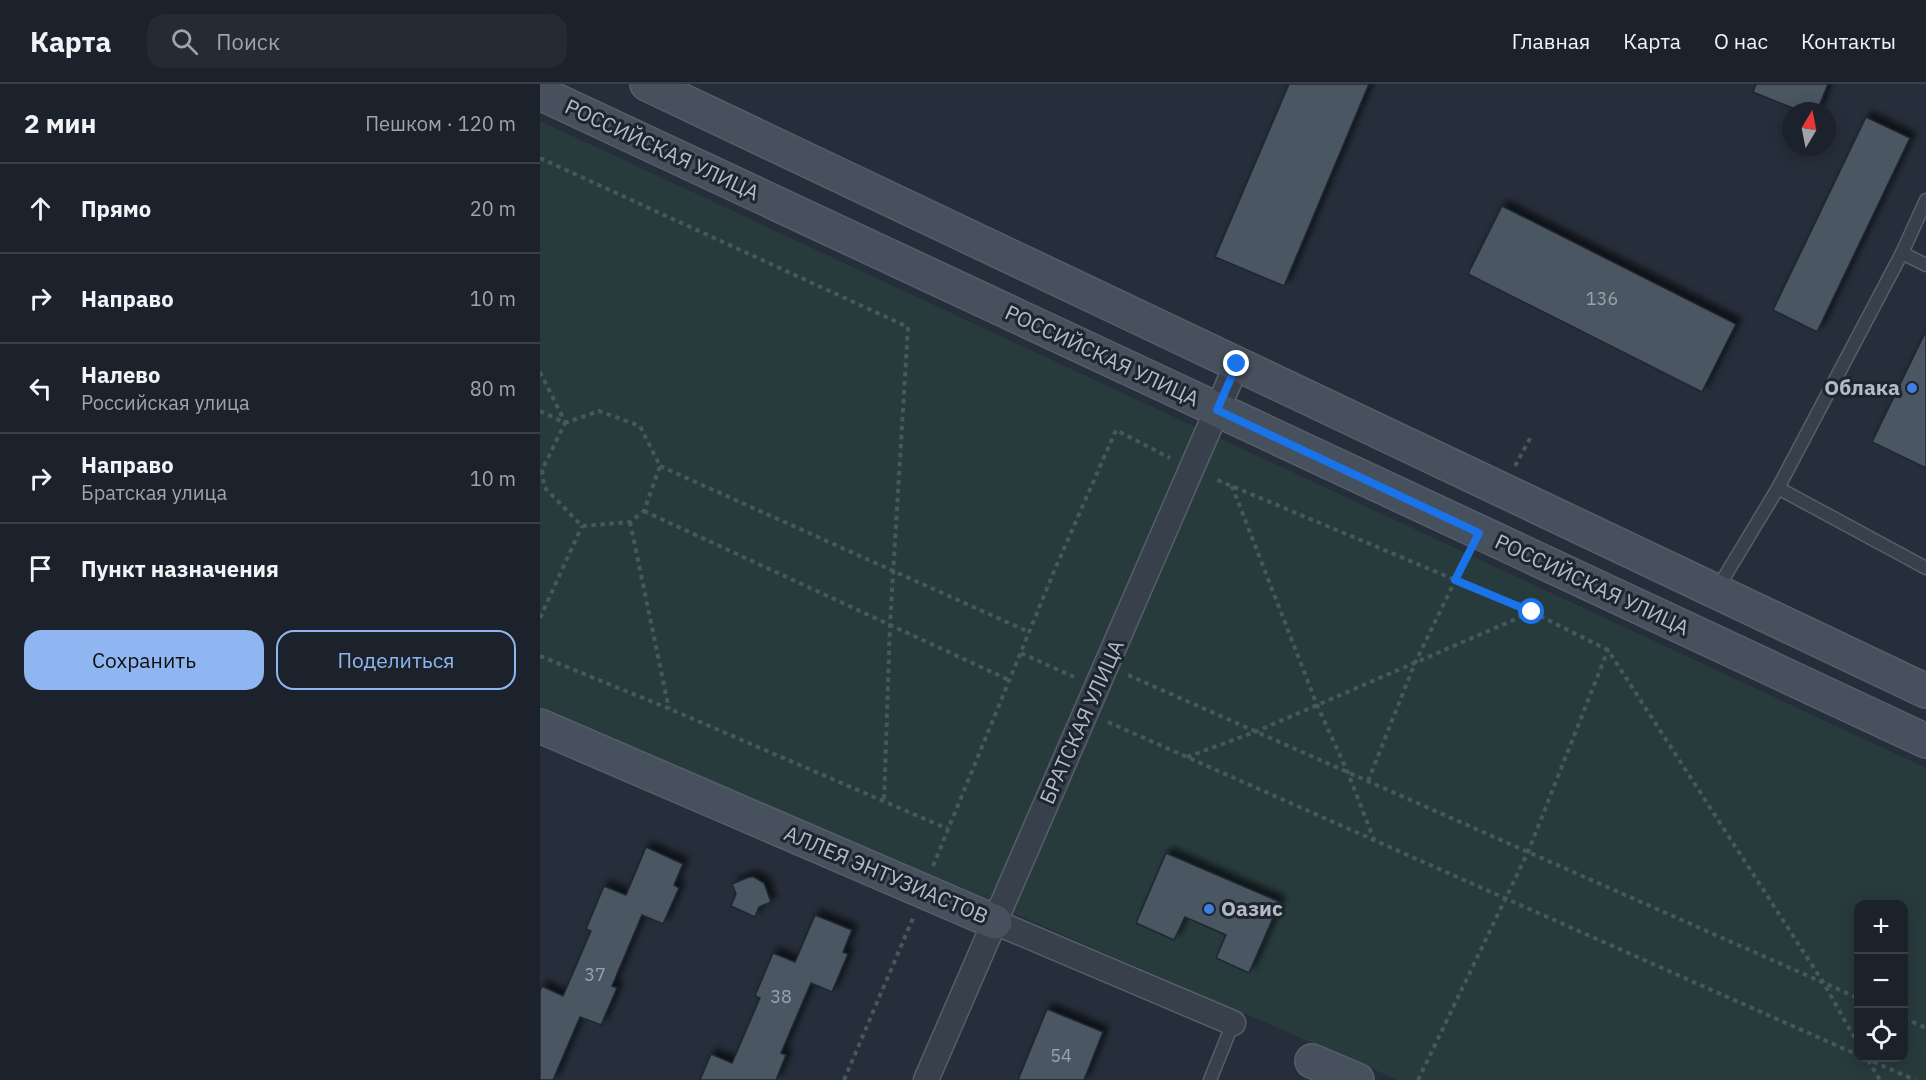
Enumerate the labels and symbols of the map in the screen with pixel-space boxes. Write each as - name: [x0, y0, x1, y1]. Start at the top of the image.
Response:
- street label: РОССИЙСКАЯ УЛИЦА: [561, 92, 764, 206]
- north arrow: [1782, 102, 1836, 156]
- house number: 136: [1586, 287, 1618, 310]
- street label: РОССИЙСКАЯ УЛИЦА: [1001, 298, 1204, 412]
- route end: [1223, 350, 1249, 376]
- place label: Облака: [1824, 373, 1900, 401]
- marker: Облака: [1905, 381, 1919, 395]
- street label: РОССИЙСКАЯ УЛИЦА: [1491, 527, 1694, 641]
- route start: [1518, 598, 1544, 624]
- street label: БРАТСКАЯ УЛИЦА: [1032, 635, 1130, 808]
- street label: АЛЛЕЯ ЭНТУЗИАСТОВ: [780, 818, 993, 930]
- place label: Оазис: [1221, 894, 1283, 922]
- marker: Оазис: [1202, 902, 1216, 916]
- house number: 37: [584, 963, 606, 986]
- house number: 38: [770, 985, 792, 1008]
- house number: 54: [1050, 1044, 1072, 1067]

